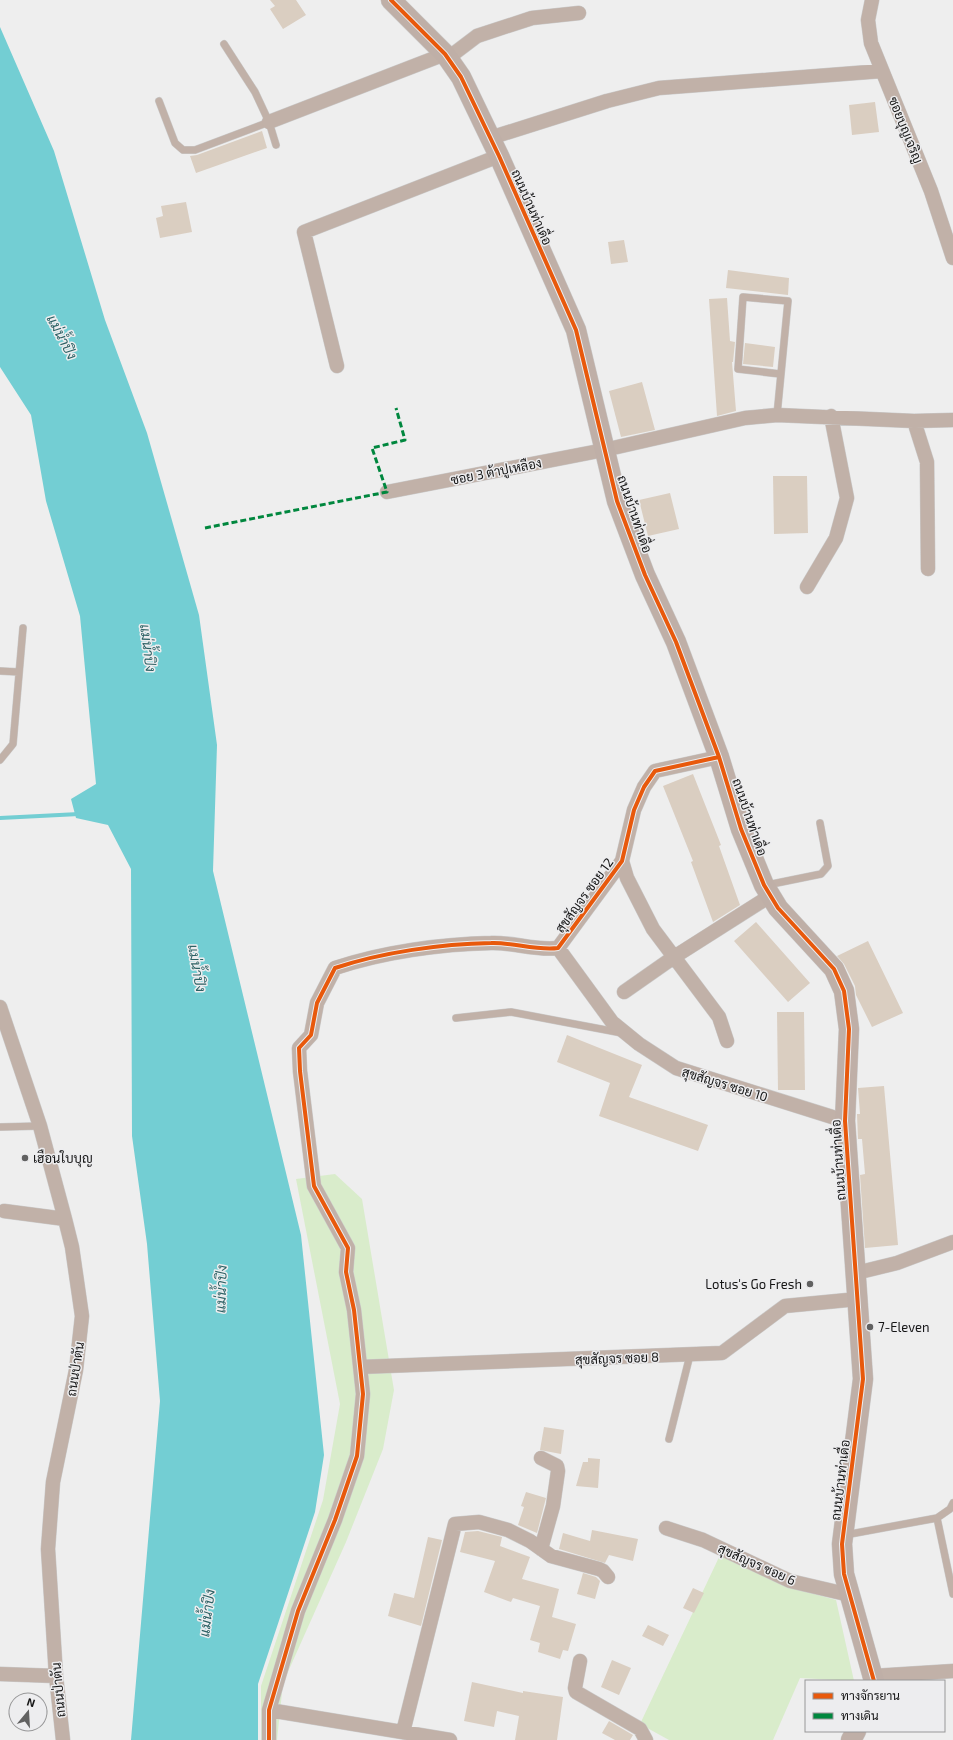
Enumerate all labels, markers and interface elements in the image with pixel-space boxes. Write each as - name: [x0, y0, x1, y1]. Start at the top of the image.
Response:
- street label: ซอยบุญเจริญ: [884, 94, 927, 166]
- street label: ถนนบ้านท่าเดื่อ: [508, 165, 559, 247]
- water label: แม่น้ำปิง: [44, 310, 84, 362]
- street label: ซอย 3 ต้าปูเหลือง: [449, 453, 543, 490]
- street label: ถนนบ้านท่าเดื่อ: [614, 472, 660, 555]
- water label: แม่น้ำปิง: [137, 623, 163, 673]
- street label: ถนนบ้านท่าเดื่อ: [729, 775, 775, 858]
- street label: สุขสัญจร ซอย 12: [552, 855, 618, 937]
- water label: แม่น้ำปิง: [185, 942, 213, 993]
- street label: สุขสัญจร ซอย 10: [680, 1063, 770, 1107]
- street label: ถนนบ้านท่าเดื่อ: [823, 1119, 849, 1201]
- place label: เฮือนใบบุญ: [33, 1149, 93, 1168]
- marker: เฮือนใบบุญ: [20, 1153, 30, 1163]
- water label: แม่น้ำปิง: [208, 1265, 230, 1313]
- place label: Lotus's Go Fresh: [705, 1276, 802, 1292]
- marker: Lotus's Go Fresh: [805, 1279, 815, 1289]
- place label: 7-Eleven: [878, 1319, 930, 1335]
- marker: 7-Eleven: [865, 1322, 875, 1332]
- street label: ถนนป่าตัน: [63, 1341, 87, 1397]
- street label: สุขสัญจร ซอย 8: [575, 1349, 659, 1369]
- street label: ถนนบ้านท่าเดื่อ: [823, 1438, 853, 1521]
- street label: สุขสัญจร ซอย 6: [715, 1540, 798, 1590]
- water label: แม่น้ำปิง: [192, 1588, 218, 1638]
- street label: ถนนป่าตัน: [48, 1662, 68, 1718]
- legend: [805, 1680, 945, 1732]
- text: ทางจักรยาน: [841, 1688, 900, 1702]
- north arrow: [8, 1692, 48, 1732]
- text: N: [25, 1695, 37, 1709]
- text: ทางเดิน: [841, 1708, 879, 1722]

